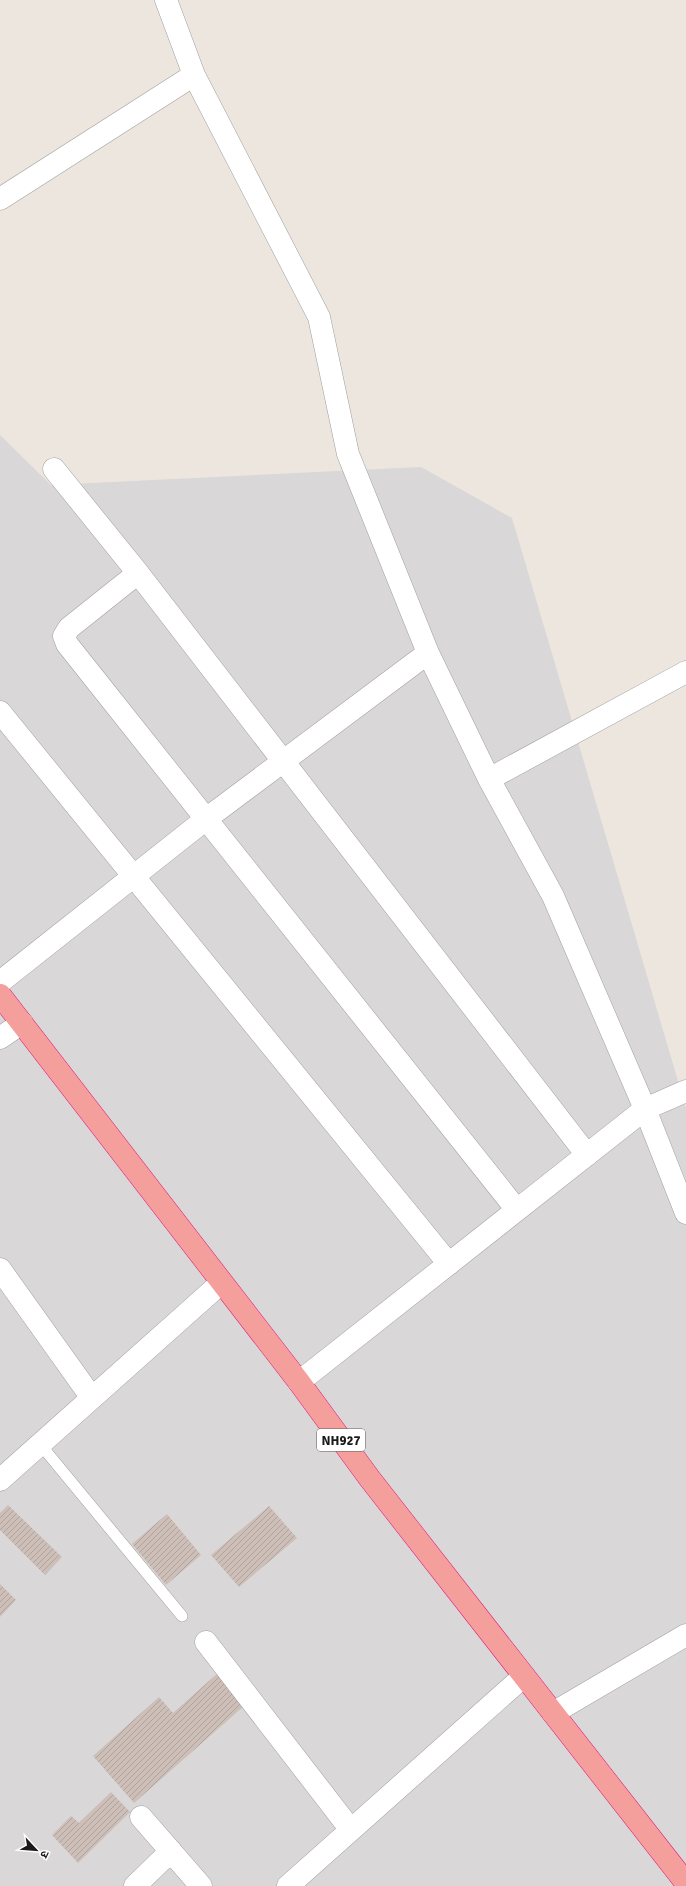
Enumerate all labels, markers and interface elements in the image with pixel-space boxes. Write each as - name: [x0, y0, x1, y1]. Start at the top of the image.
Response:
- road number: NH927: [317, 1429, 365, 1451]
- north arrow: [16, 1830, 56, 1870]
- text: उ: [37, 1848, 52, 1860]

